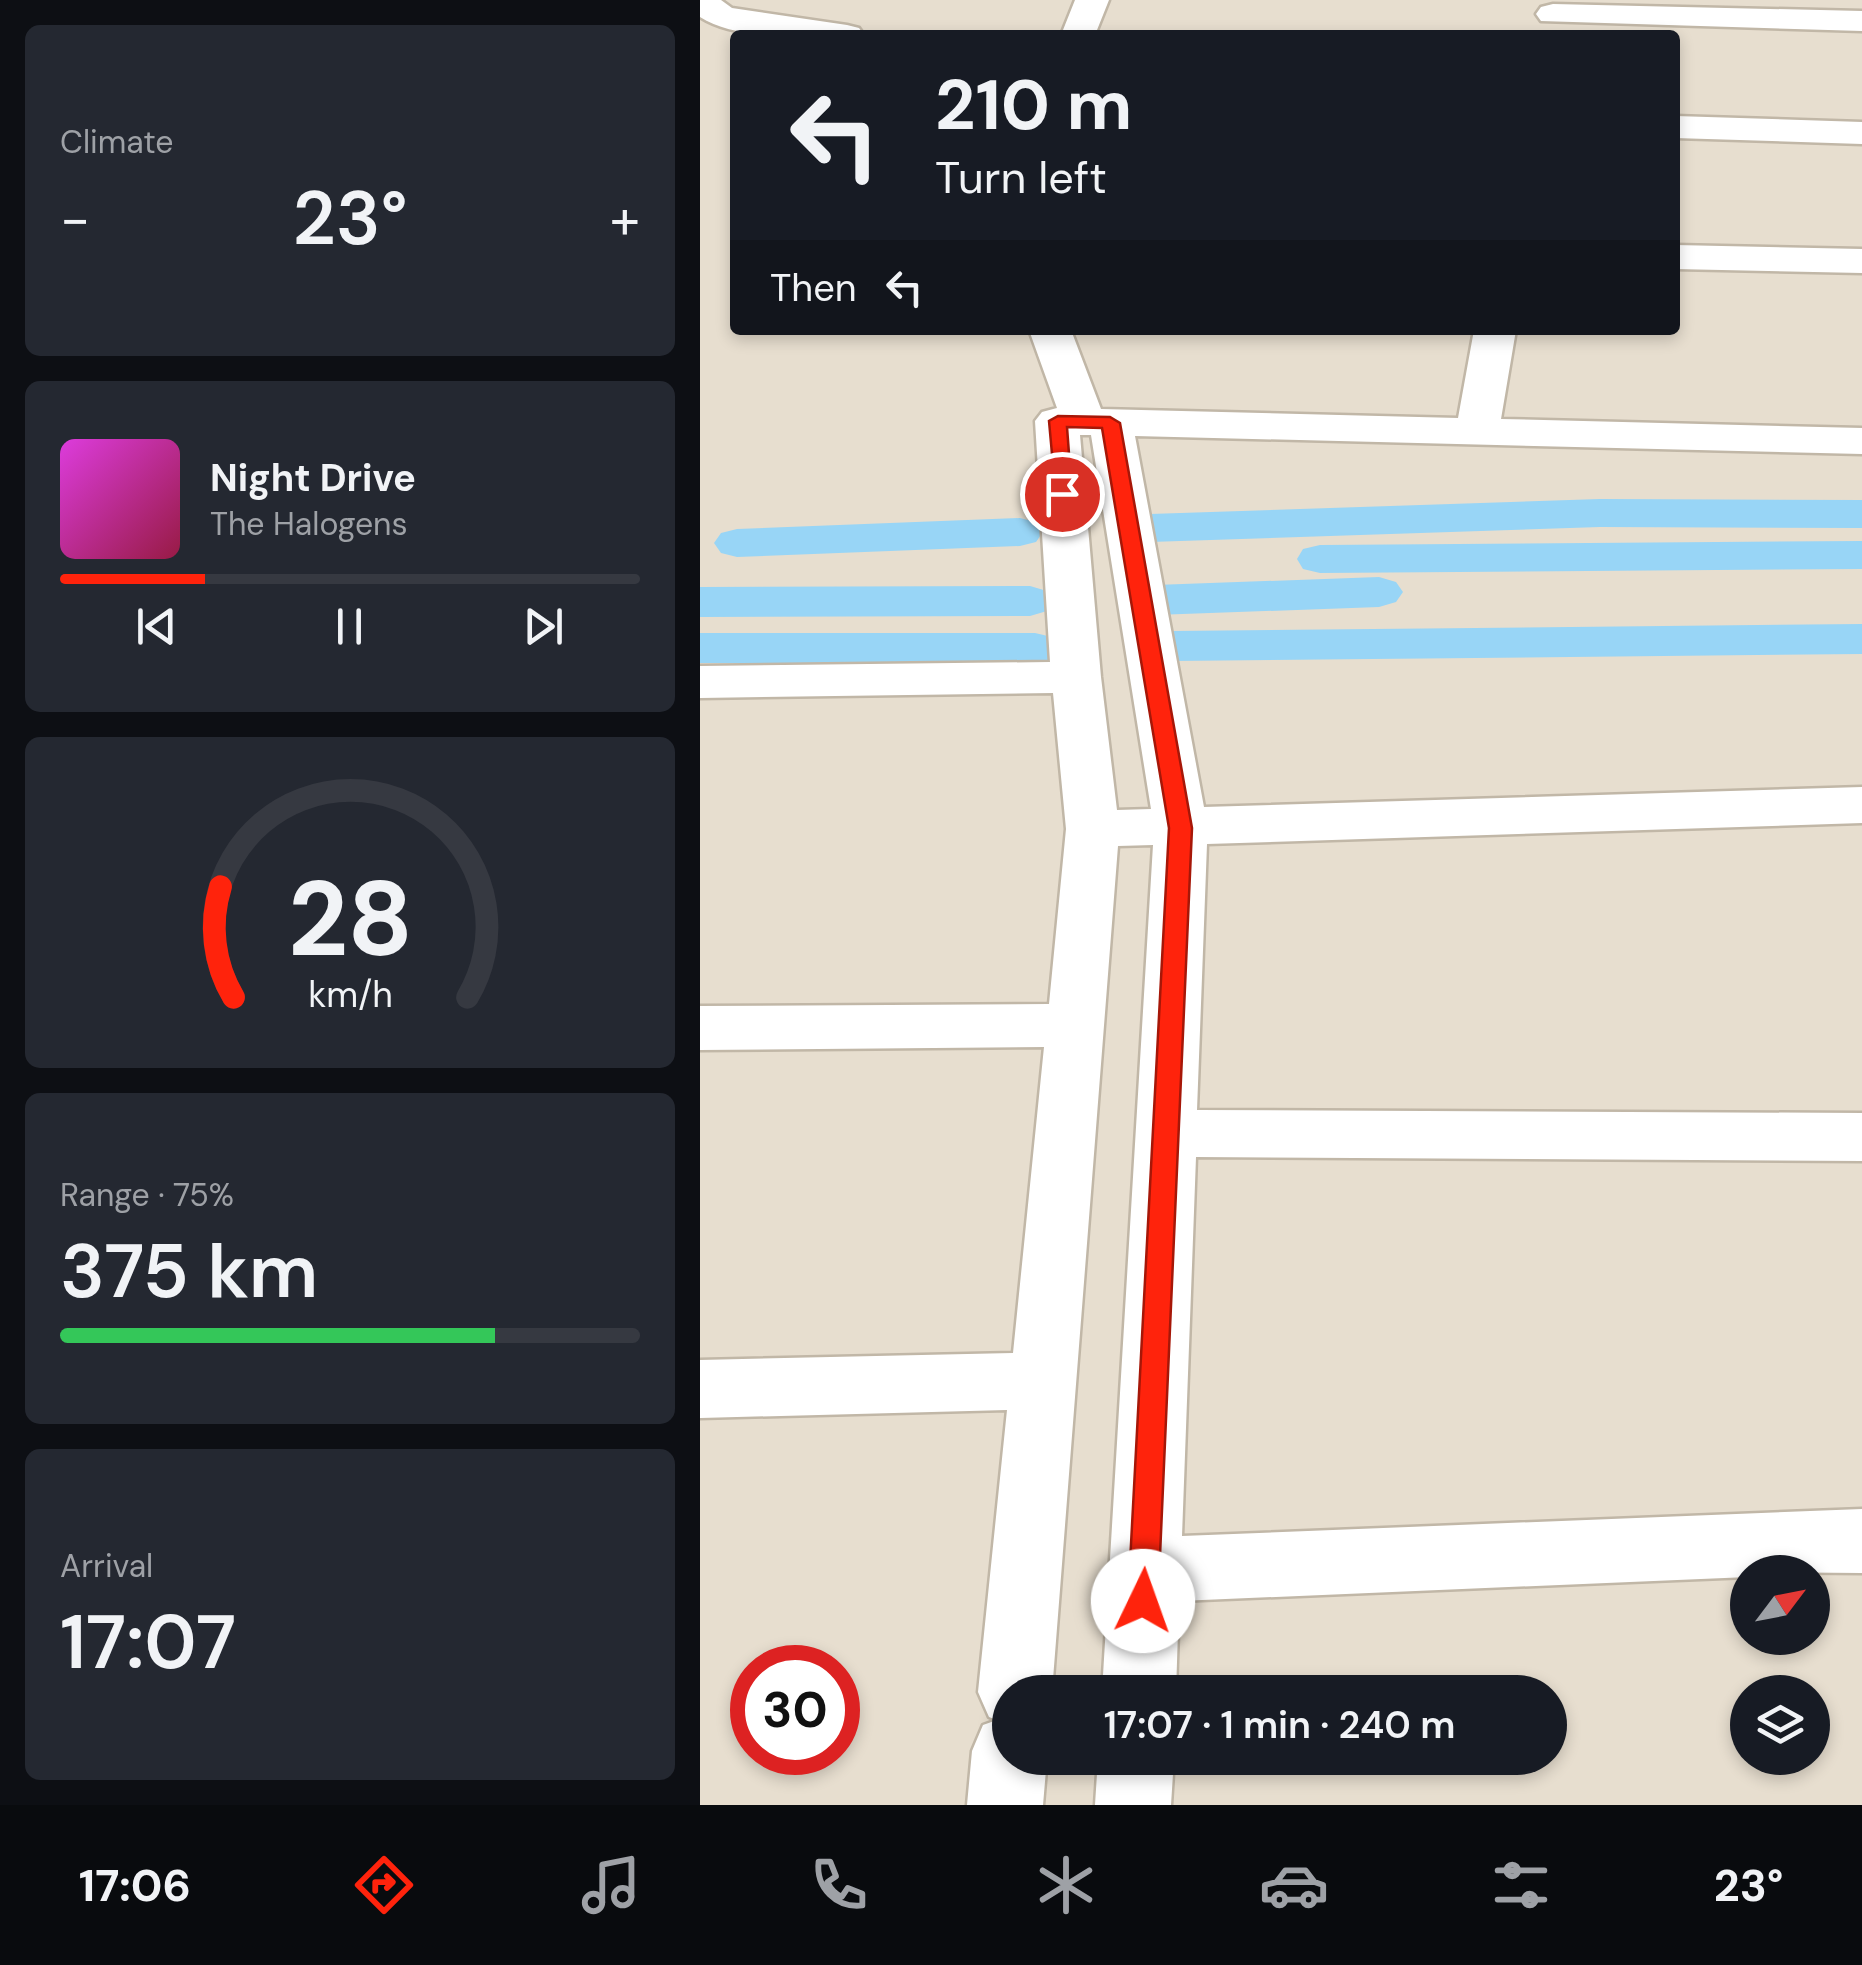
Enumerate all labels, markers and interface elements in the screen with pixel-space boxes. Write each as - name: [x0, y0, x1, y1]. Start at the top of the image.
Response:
- text: 210 m: [935, 60, 1132, 151]
- icon: left: [770, 70, 900, 200]
- text: Climate: [60, 121, 174, 163]
- text: Turn left: [935, 148, 1107, 207]
- text: 23°: [293, 170, 407, 267]
- text: −: [60, 183, 90, 255]
- text: +: [610, 183, 640, 255]
- icon: left: [877, 260, 932, 315]
- text: Then: [770, 263, 857, 313]
- pin: [1020, 452, 1105, 537]
- text: Night Drive: [210, 453, 416, 503]
- icon: arrive: [1035, 467, 1090, 522]
- text: The Halogens: [210, 503, 408, 545]
- icon: previous: [129, 599, 184, 654]
- icon: pause: [322, 599, 377, 654]
- icon: next: [516, 599, 571, 654]
- text: 28: [287, 852, 413, 987]
- text: km/h: [308, 972, 392, 1018]
- text: Range · 75%: [60, 1174, 234, 1216]
- text: 375 km: [60, 1223, 318, 1320]
- text: Arrival: [60, 1545, 153, 1587]
- position arrow: [1091, 1549, 1195, 1653]
- north arrow: [1730, 1555, 1830, 1655]
- map controls: [1730, 1555, 1830, 1775]
- text: 17:07: [60, 1594, 236, 1691]
- speed limit sign: 30: [730, 1645, 860, 1775]
- button: layers: [1730, 1675, 1830, 1775]
- text: 17:07 · 1 min · 240 m: [1104, 1700, 1455, 1750]
- icon: directions: [349, 1850, 419, 1920]
- icon: music: [576, 1850, 646, 1920]
- icon: phone: [804, 1850, 874, 1920]
- icon: climate: [1031, 1850, 1101, 1920]
- icon: car: [1259, 1850, 1329, 1920]
- icon: filters: [1486, 1850, 1556, 1920]
- text: 17:06: [79, 1856, 191, 1915]
- text: 23°: [1714, 1856, 1783, 1915]

